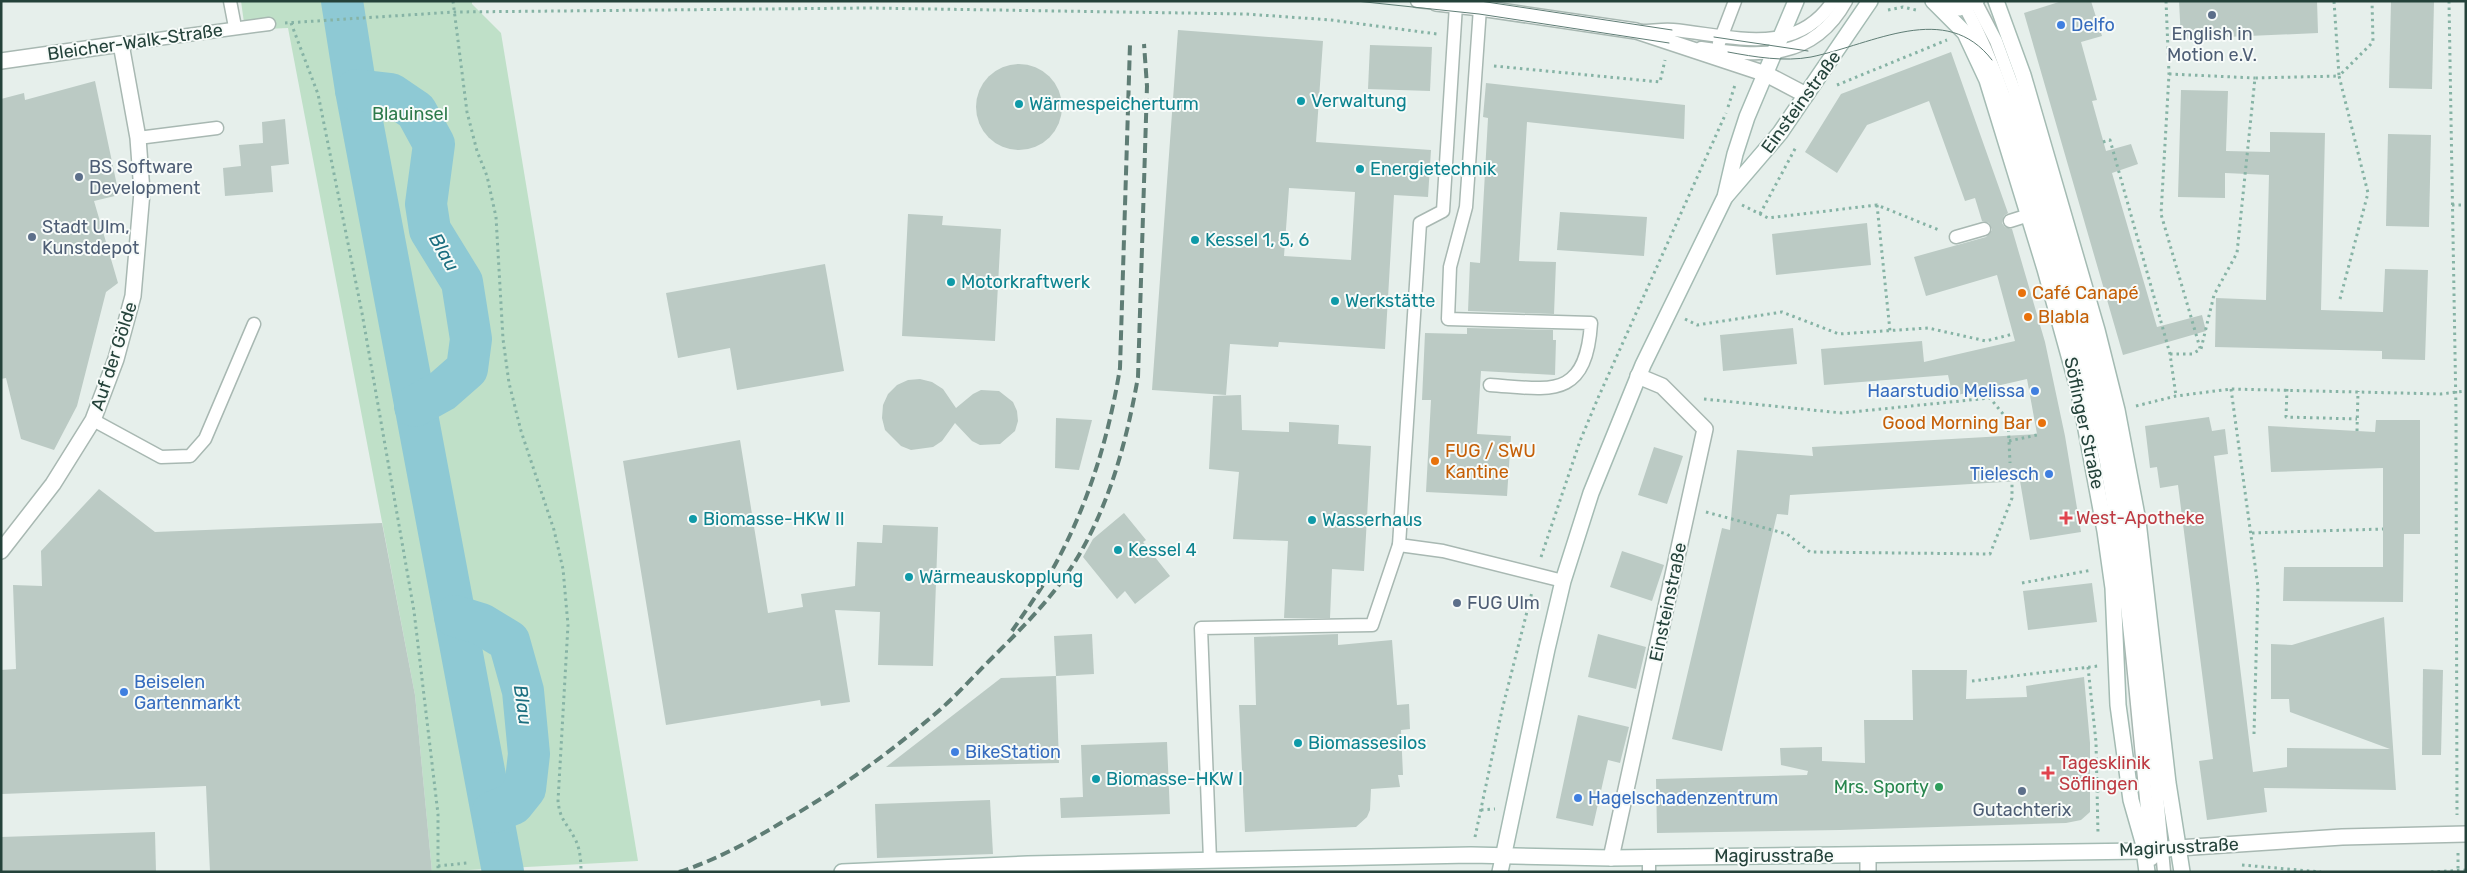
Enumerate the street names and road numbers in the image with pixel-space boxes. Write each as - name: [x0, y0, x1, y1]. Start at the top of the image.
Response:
- street label: Bleicher-Walk-Straße: [46, 19, 224, 65]
- street label: Einsteinstraße: [1756, 46, 1846, 158]
- street label: Auf der Gölde: [86, 299, 142, 413]
- street label: Söflinger Straße: [2059, 355, 2109, 491]
- street label: Einsteinstraße: [1645, 540, 1691, 664]
- street label: Magirusstraße: [2119, 833, 2239, 861]
- street label: Magirusstraße: [1714, 845, 1834, 867]

